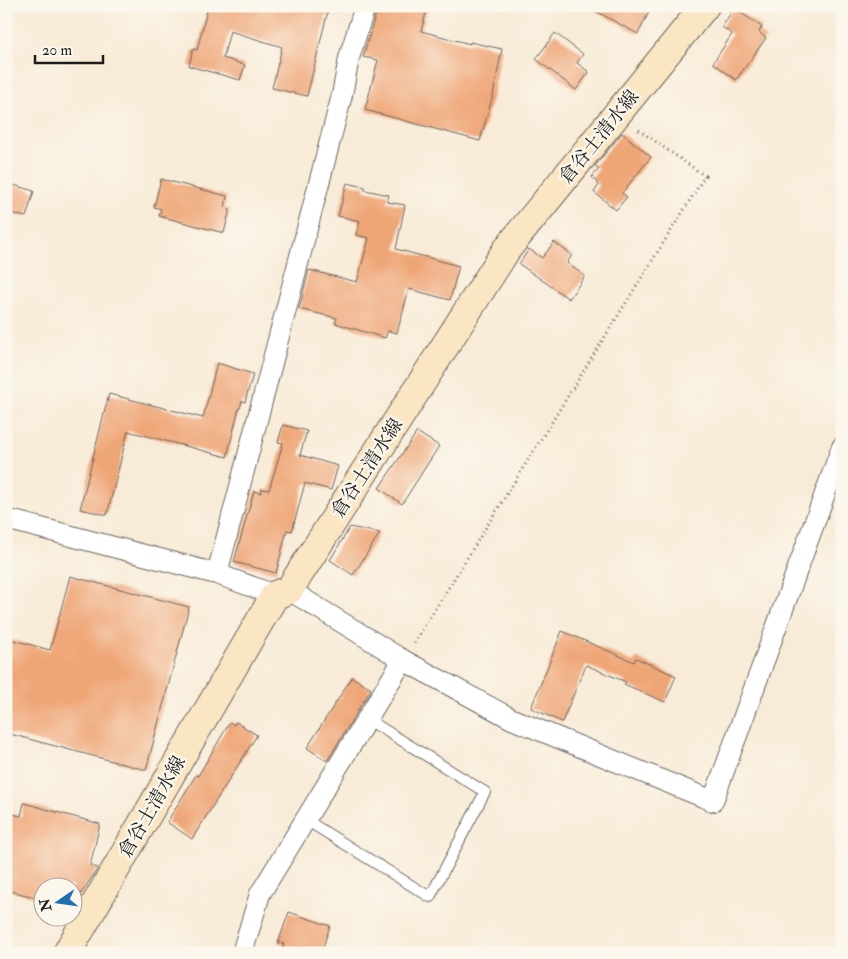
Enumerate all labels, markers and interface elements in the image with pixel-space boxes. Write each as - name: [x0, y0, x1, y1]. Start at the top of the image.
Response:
- scale bar: [35, 32, 102, 64]
- text: 20 m: [42, 41, 72, 60]
- street label: 倉谷土清水線: [554, 85, 644, 189]
- street label: 倉谷土清水線: [326, 414, 408, 522]
- street label: 倉谷土清水線: [113, 752, 191, 862]
- north arrow: [32, 876, 82, 926]
- text: N: [36, 896, 56, 914]

